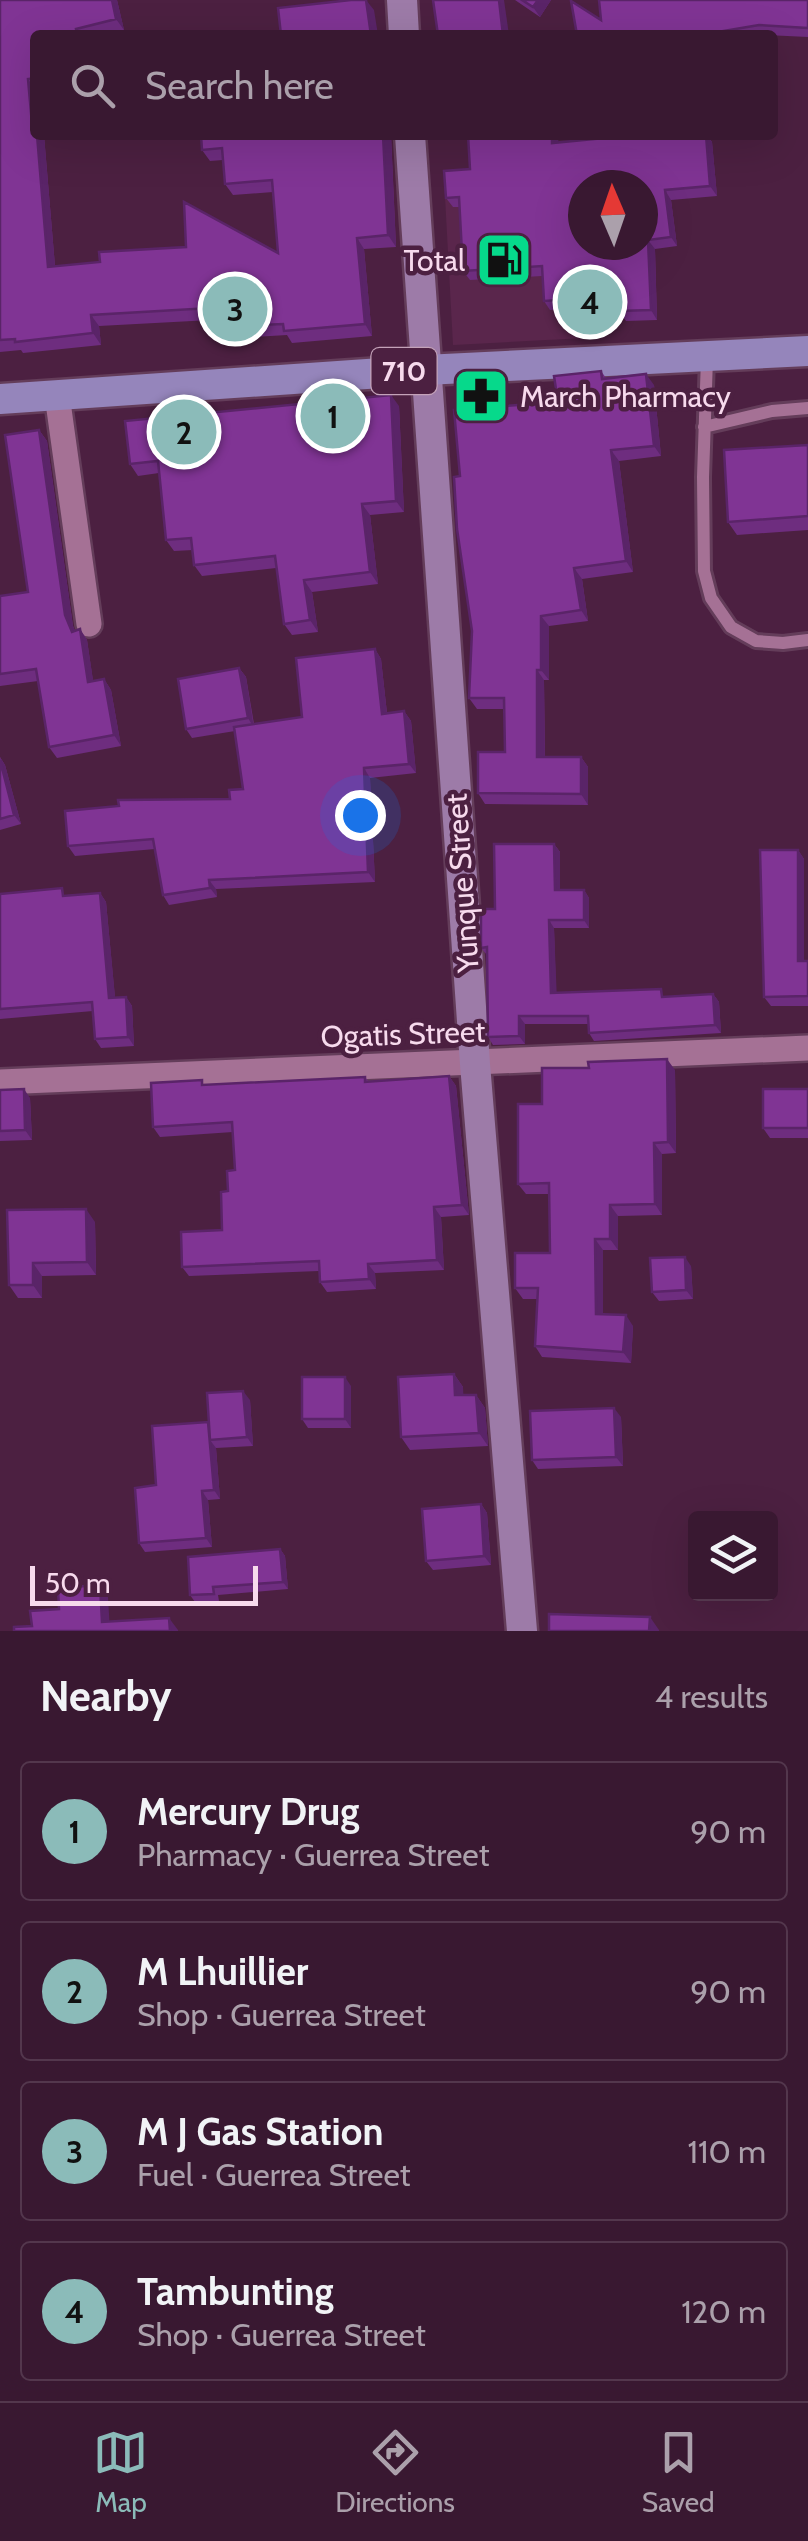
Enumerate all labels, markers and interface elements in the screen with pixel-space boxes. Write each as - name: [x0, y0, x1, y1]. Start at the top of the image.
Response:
- search box: [30, 30, 778, 140]
- icon: search: [65, 58, 120, 113]
- text: Search here: [145, 62, 334, 109]
- north arrow: [568, 170, 658, 260]
- fuel station icon: Total: [474, 230, 534, 290]
- place label: Total: [403, 242, 465, 279]
- pin: 4: [558, 264, 622, 340]
- pin: 3: [202, 272, 268, 346]
- road number: 710: [372, 348, 436, 394]
- pharmacy icon: March Pharmacy: [451, 366, 511, 426]
- pin: 1: [300, 378, 366, 454]
- place label: March Pharmacy: [520, 378, 731, 415]
- pin: 2: [152, 394, 216, 470]
- your location: [335, 790, 386, 841]
- street label: Yunque Street: [437, 792, 487, 975]
- street label: Ogatis Street: [320, 1013, 486, 1055]
- map controls: [688, 1511, 778, 1601]
- button: layers: [688, 1511, 778, 1601]
- scale bar: [30, 1561, 258, 1606]
- text: 50 m: [45, 1566, 111, 1600]
- text: Nearby: [40, 1670, 172, 1722]
- text: 4 results: [655, 1677, 768, 1716]
- text: Mercury Drug: [137, 1788, 359, 1835]
- text: 1: [69, 1812, 80, 1851]
- text: 90 m: [690, 1812, 766, 1851]
- text: Pharmacy · Guerrea Street: [137, 1835, 490, 1874]
- text: M Lhuillier: [137, 1948, 308, 1995]
- text: 2: [66, 1972, 83, 2011]
- text: 90 m: [690, 1972, 766, 2011]
- text: Shop · Guerrea Street: [137, 1995, 426, 2034]
- text: M J Gas Station: [137, 2108, 383, 2155]
- text: 3: [66, 2132, 83, 2171]
- text: 110 m: [688, 2132, 766, 2171]
- text: Fuel · Guerrea Street: [137, 2155, 411, 2194]
- text: Tambunting: [137, 2268, 334, 2315]
- text: 4: [65, 2292, 84, 2331]
- text: 120 m: [681, 2292, 766, 2331]
- text: Shop · Guerrea Street: [137, 2315, 426, 2354]
- tab: Map: [93, 2425, 148, 2519]
- tab: Directions: [335, 2425, 455, 2519]
- tab: Saved: [642, 2425, 715, 2519]

